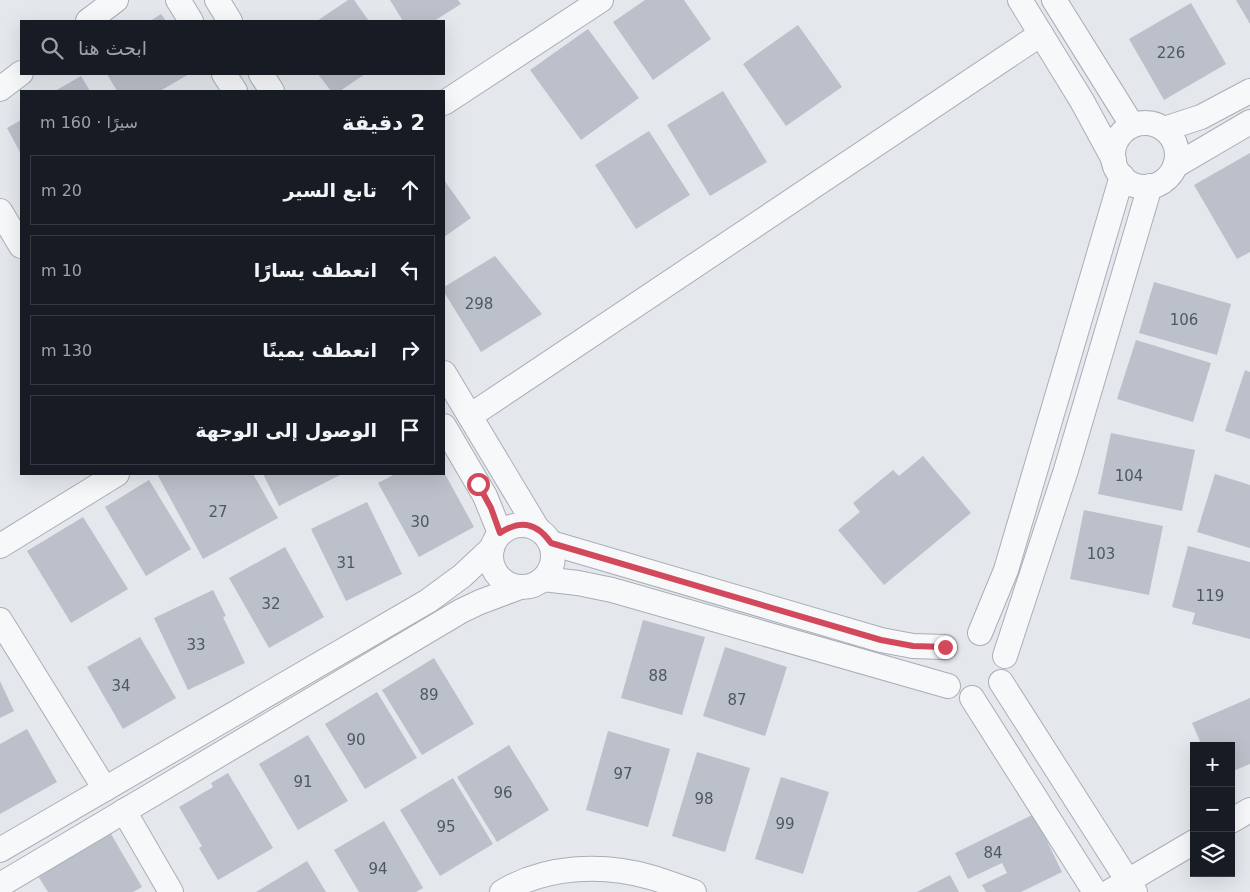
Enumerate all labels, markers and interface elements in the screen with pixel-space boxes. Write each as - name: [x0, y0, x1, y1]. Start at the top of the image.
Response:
- search box: [20, 20, 445, 75]
- icon: search: [38, 34, 66, 62]
- text: ابحث هنا: [78, 37, 147, 59]
- house number: 226: [1157, 44, 1185, 62]
- text: 2 دقيقة: [342, 111, 425, 135]
- text: سيرًا · 160 m: [40, 113, 138, 132]
- icon: ahead: [396, 176, 424, 204]
- text: تابع السير: [283, 179, 377, 201]
- text: 20 m: [41, 181, 82, 200]
- icon: left: [396, 256, 424, 284]
- text: انعطف يسارًا: [254, 259, 377, 281]
- text: 10 m: [41, 261, 82, 280]
- house number: 298: [465, 295, 493, 313]
- house number: 106: [1170, 311, 1198, 329]
- icon: right: [396, 336, 424, 364]
- text: انعطف يمينًا: [262, 339, 377, 361]
- text: 130 m: [41, 341, 92, 360]
- icon: arrive: [396, 416, 424, 444]
- text: الوصول إلى الوجهة: [195, 419, 377, 441]
- house number: 104: [1115, 467, 1143, 485]
- route start: [467, 473, 490, 496]
- house number: 27: [208, 503, 228, 521]
- house number: 30: [410, 513, 430, 531]
- house number: 103: [1087, 545, 1115, 563]
- house number: 31: [336, 554, 356, 572]
- house number: 119: [1196, 587, 1224, 605]
- house number: 32: [261, 595, 281, 613]
- house number: 33: [186, 636, 206, 654]
- route end: [934, 636, 957, 659]
- house number: 88: [648, 667, 668, 685]
- house number: 34: [111, 677, 131, 695]
- house number: 89: [419, 686, 439, 704]
- house number: 87: [727, 691, 747, 709]
- house number: 90: [346, 731, 366, 749]
- map controls: [1190, 742, 1235, 877]
- button: +: [1190, 742, 1235, 787]
- house number: 97: [613, 765, 633, 783]
- house number: 91: [293, 773, 313, 791]
- house number: 96: [493, 784, 513, 802]
- button: −: [1190, 787, 1235, 832]
- house number: 98: [694, 790, 714, 808]
- house number: 99: [775, 815, 795, 833]
- house number: 95: [436, 818, 456, 836]
- button: layers: [1190, 832, 1235, 877]
- house number: 84: [983, 844, 1003, 862]
- house number: 94: [368, 860, 388, 878]

